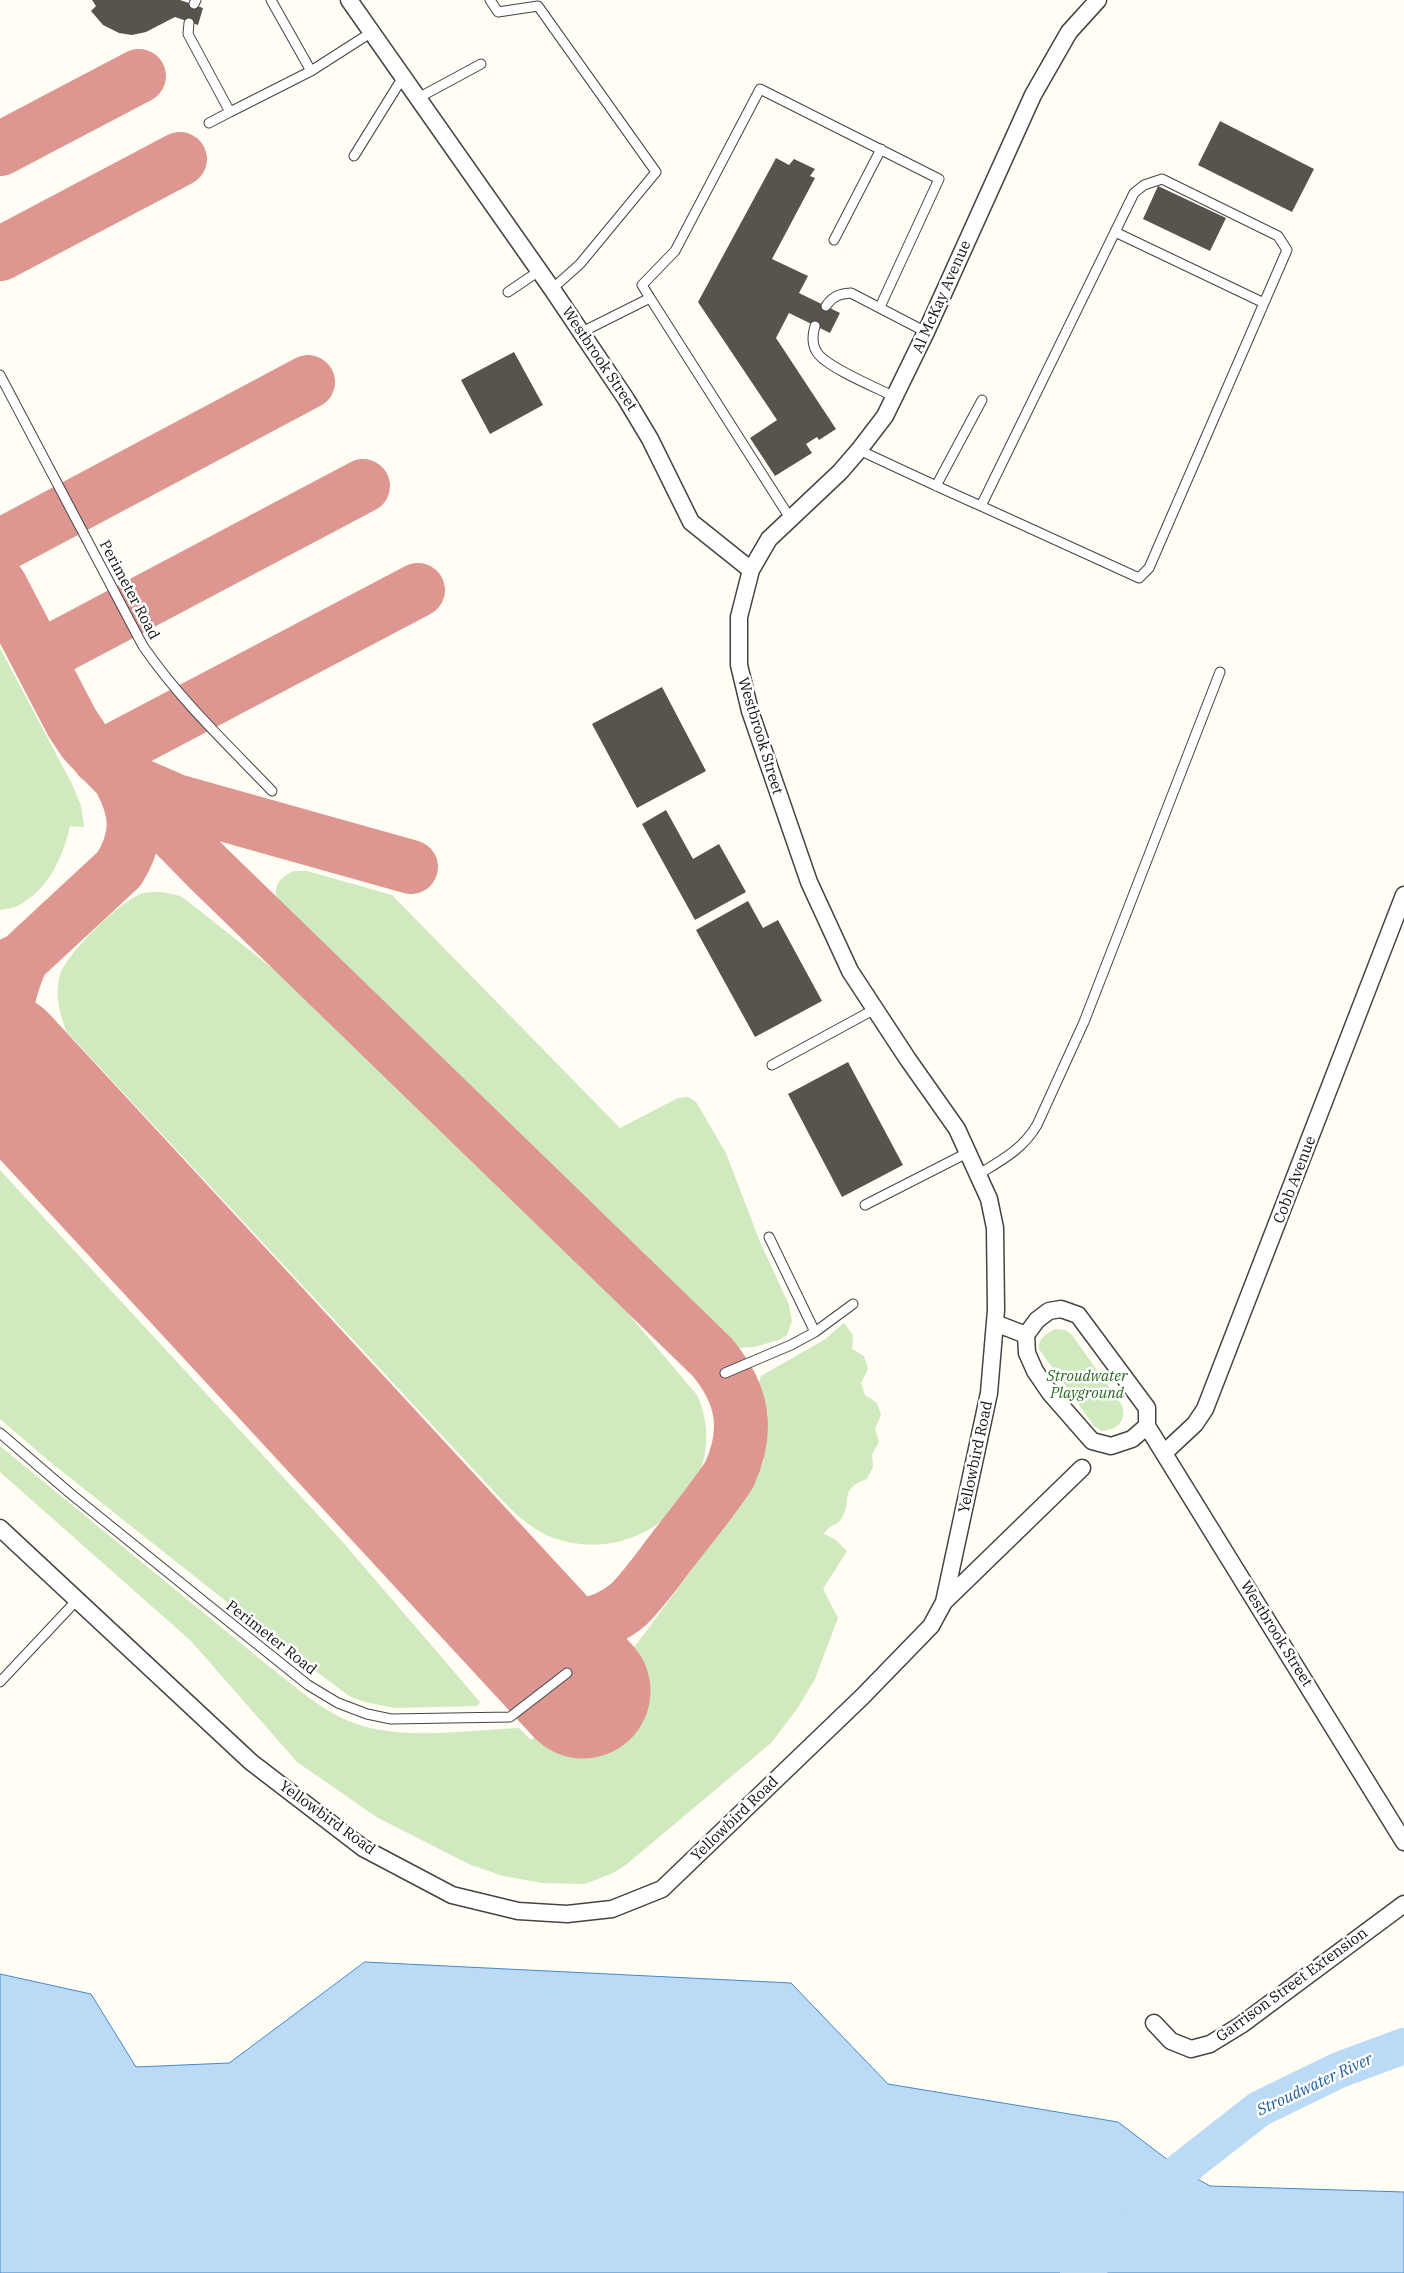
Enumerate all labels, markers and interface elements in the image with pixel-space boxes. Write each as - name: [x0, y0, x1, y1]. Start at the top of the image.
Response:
- street label: Al McKay Avenue: [909, 238, 975, 356]
- street label: Westbrook Street: [558, 304, 640, 414]
- street label: Perimeter Road: [95, 537, 163, 643]
- street label: Westbrook Street: [734, 675, 786, 797]
- street label: Cobb Avenue: [1270, 1134, 1320, 1226]
- park label: Stroudwater Playground: [1047, 1368, 1127, 1403]
- street label: Yellowbird Road: [955, 1399, 997, 1515]
- street label: Westbrook Street: [1236, 1578, 1316, 1690]
- street label: Perimeter Road: [222, 1597, 320, 1679]
- street label: Yellowbird Road: [688, 1773, 782, 1865]
- street label: Yellowbird Road: [276, 1777, 378, 1859]
- street label: Garrison Street Extension: [1213, 1924, 1371, 2046]
- water label: Stroudwater River: [1254, 2050, 1376, 2120]

